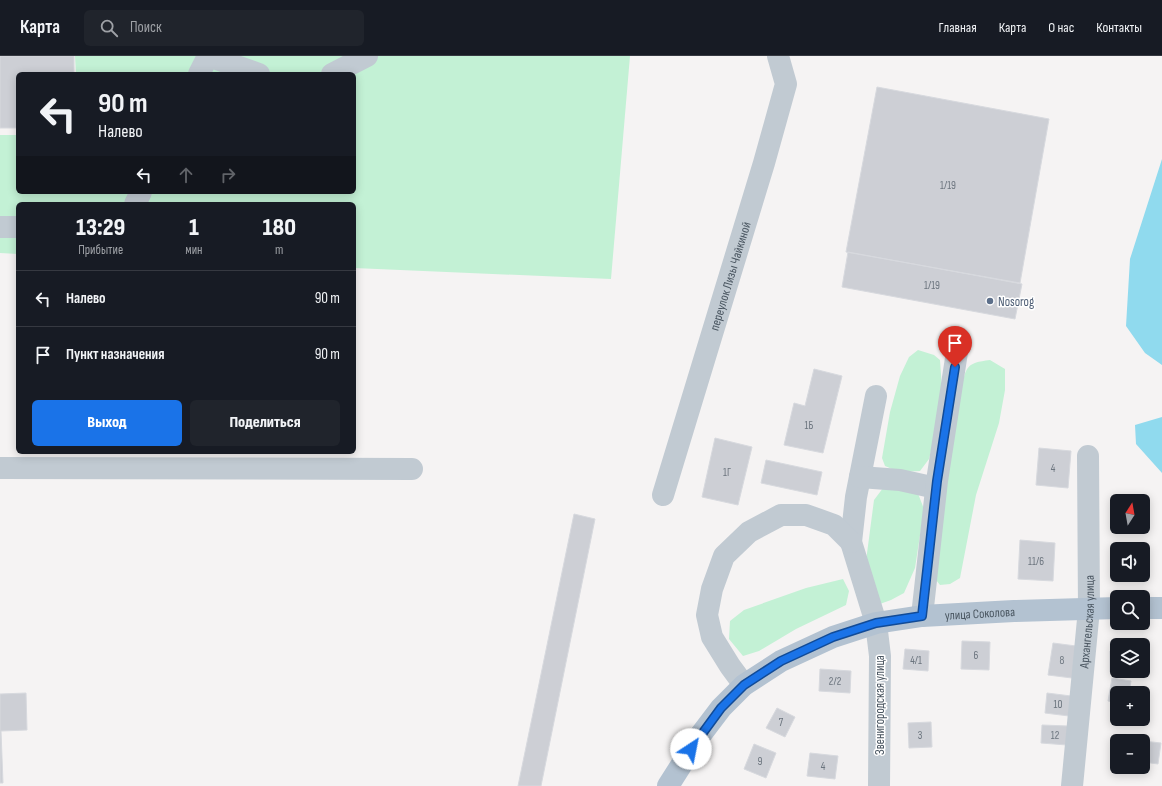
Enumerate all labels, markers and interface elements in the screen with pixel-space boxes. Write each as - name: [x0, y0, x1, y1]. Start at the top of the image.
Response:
- search box: [84, 10, 364, 46]
- text: Карта: [20, 16, 60, 39]
- icon: search: [98, 17, 120, 39]
- text: Поиск: [130, 18, 162, 37]
- text: Главная: [939, 19, 977, 36]
- text: Карта: [999, 19, 1026, 36]
- text: О нас: [1048, 19, 1074, 36]
- text: Контакты: [1096, 19, 1142, 36]
- text: 90 m: [98, 87, 148, 120]
- icon: left: [32, 88, 84, 140]
- text: Налево: [98, 121, 143, 142]
- icon: left: [133, 164, 155, 186]
- icon: ahead: [175, 164, 197, 186]
- icon: right: [217, 164, 239, 186]
- house number: 1/19: [940, 179, 956, 192]
- text: 13:29: [76, 213, 125, 242]
- text: 1: [189, 213, 199, 242]
- text: 180: [263, 213, 296, 242]
- street label: переулок Лизы Чайкиной: [707, 220, 755, 333]
- text: Прибытие: [78, 242, 123, 258]
- text: мин: [185, 242, 203, 258]
- text: m: [275, 242, 283, 258]
- house number: 1/19: [924, 279, 940, 292]
- icon: left: [32, 288, 54, 310]
- text: Налево: [66, 289, 106, 308]
- text: 90 m: [315, 289, 340, 308]
- place label: Nosorog: [998, 294, 1034, 310]
- marker: Nosorog: [985, 296, 995, 306]
- pin: [938, 326, 972, 367]
- icon: arrive: [944, 332, 966, 354]
- icon: arrive: [32, 344, 54, 366]
- text: Пункт назначения: [66, 345, 164, 364]
- text: 90 m: [315, 345, 340, 364]
- button: Выход: [32, 400, 182, 446]
- button: Поделиться: [190, 400, 340, 446]
- house number: 1Б: [805, 419, 814, 432]
- house number: 4: [1051, 462, 1056, 475]
- house number: 1Г: [723, 466, 731, 479]
- north arrow: [1110, 494, 1150, 534]
- map controls: [1110, 494, 1150, 774]
- button: sound: [1110, 542, 1150, 582]
- house number: 11/6: [1028, 555, 1044, 568]
- street label: Архангельская улица: [1076, 575, 1098, 670]
- button: search: [1110, 590, 1150, 630]
- street label: улица Соколова: [944, 604, 1015, 624]
- button: layers: [1110, 638, 1150, 678]
- house number: 6: [974, 649, 979, 662]
- house number: 4/1: [910, 654, 922, 667]
- house number: 8: [1060, 654, 1065, 667]
- street label: Звенигородская улица: [872, 655, 888, 755]
- house number: 2/2: [829, 675, 842, 688]
- button: +: [1110, 686, 1150, 726]
- house number: 10: [1054, 698, 1062, 711]
- house number: 7: [779, 716, 784, 729]
- position arrow: [670, 728, 712, 770]
- house number: 3: [918, 729, 923, 742]
- house number: 12: [1051, 729, 1060, 742]
- button: −: [1110, 734, 1150, 774]
- house number: 9: [758, 755, 763, 768]
- house number: 4: [821, 760, 826, 773]

